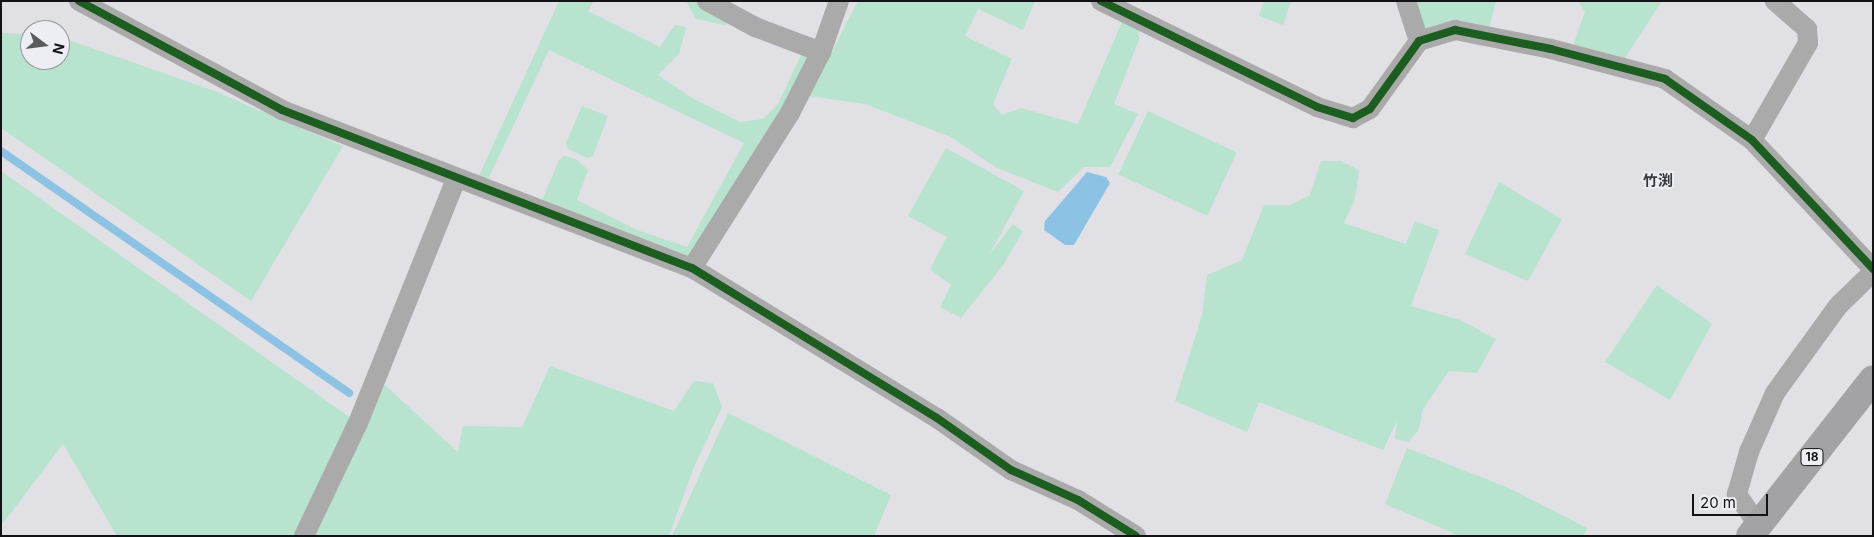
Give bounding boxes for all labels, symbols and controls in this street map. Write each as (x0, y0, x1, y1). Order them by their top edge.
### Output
north arrow (20, 20, 70, 70)
text: N (49, 41, 69, 56)
district label: 竹渕 (1643, 172, 1673, 190)
road number: 18 (1800, 448, 1824, 467)
scale bar (1694, 484, 1770, 516)
text: 20 m (1700, 493, 1736, 512)

